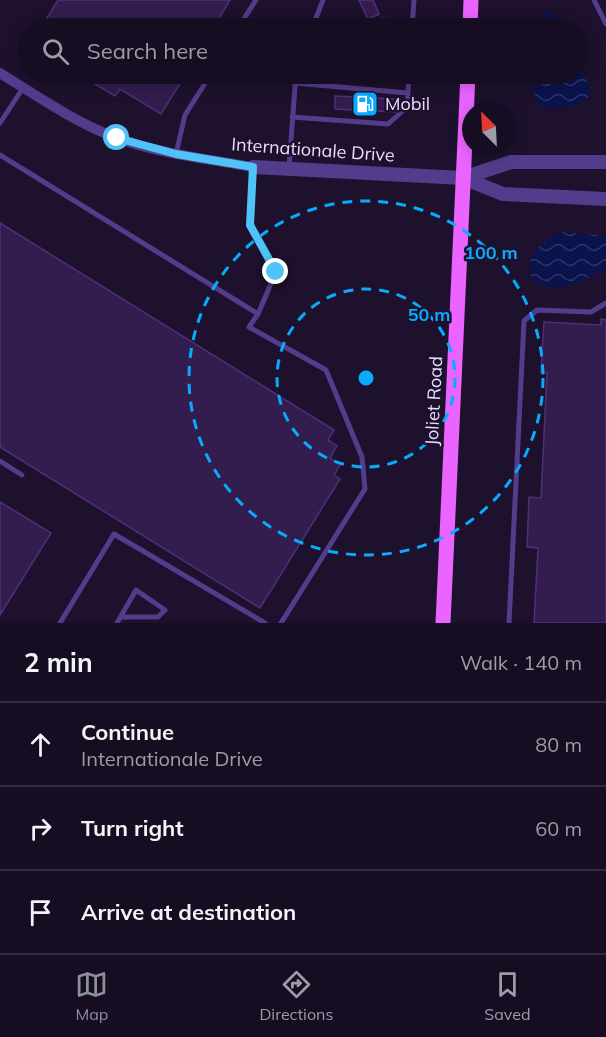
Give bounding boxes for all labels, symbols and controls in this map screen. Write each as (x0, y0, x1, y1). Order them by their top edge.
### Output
search box (18, 18, 588, 84)
icon: search (39, 35, 72, 68)
text: Search here (87, 37, 208, 65)
fuel station icon: Mobil (350, 89, 380, 119)
place label: Mobil (385, 92, 430, 115)
north arrow (462, 102, 516, 156)
route start (103, 124, 129, 150)
street label: Internationale Drive (231, 132, 395, 167)
text: 100 m (464, 241, 518, 264)
route end (262, 258, 288, 284)
text: 50 m (408, 303, 450, 326)
street label: Joliet Road (420, 356, 447, 446)
centre of rings (356, 368, 376, 388)
text: 2 min (24, 646, 93, 679)
text: Walk · 140 m (460, 650, 582, 675)
text: Continue (81, 718, 174, 746)
icon: ahead (24, 728, 57, 761)
text: 80 m (535, 732, 582, 757)
text: Internationale Drive (81, 746, 263, 771)
icon: right (24, 812, 57, 845)
text: Turn right (81, 814, 184, 842)
text: 60 m (535, 816, 582, 841)
icon: arrive (24, 896, 57, 929)
text: Arrive at destination (81, 898, 296, 926)
tab: Map (75, 968, 108, 1024)
tab: Directions (259, 968, 333, 1024)
tab: Saved (484, 968, 531, 1024)

